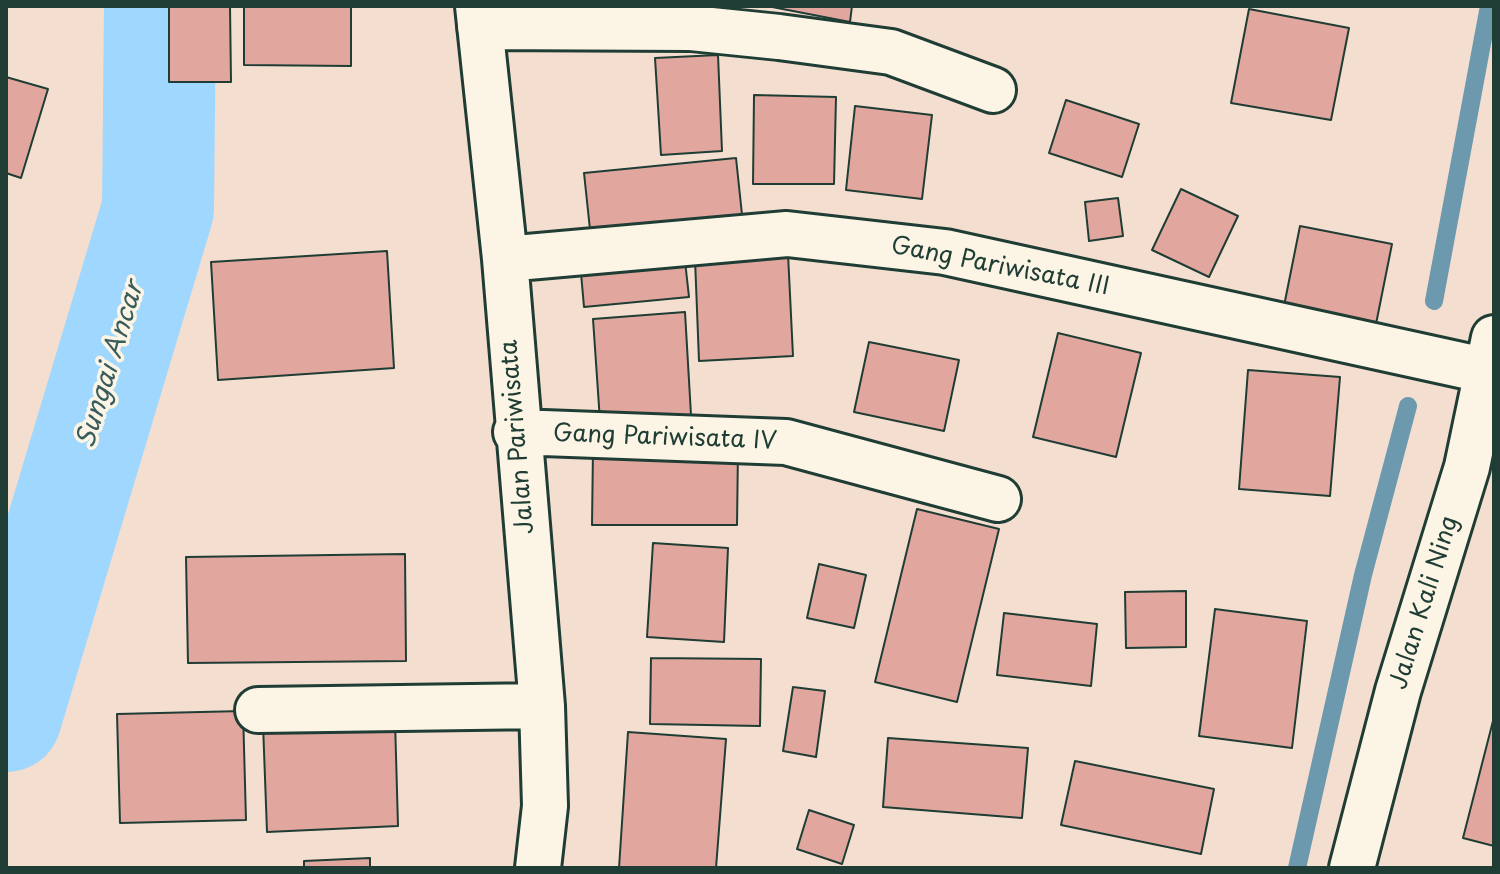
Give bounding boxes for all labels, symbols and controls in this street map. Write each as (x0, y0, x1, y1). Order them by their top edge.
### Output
street label: Gang Pariwisata III (888, 232, 1112, 302)
water label: Sungai Ancar (71, 278, 151, 452)
street label: Jalan Pariwisata (495, 339, 541, 535)
street label: Gang Pariwisata IV (552, 420, 778, 456)
street label: Jalan Kali Ning (1385, 513, 1465, 693)

